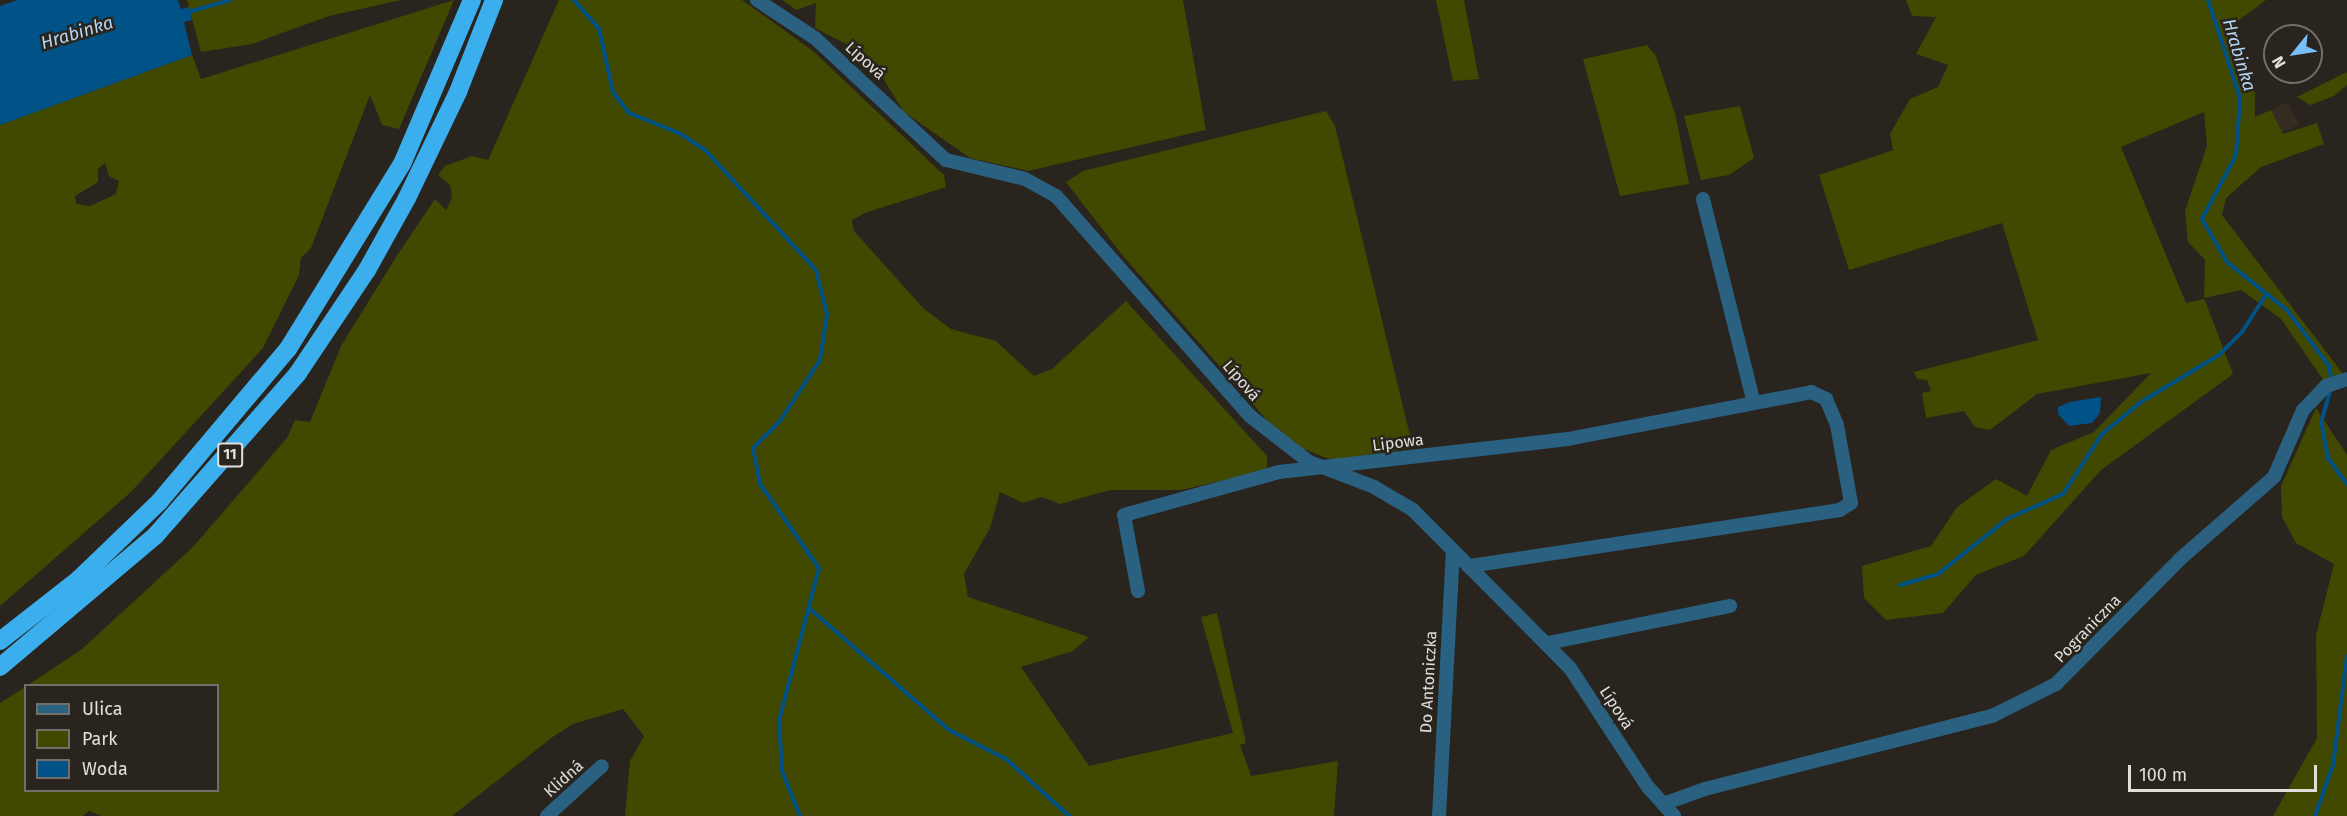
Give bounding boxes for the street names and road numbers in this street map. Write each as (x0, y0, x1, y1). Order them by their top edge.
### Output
street label: Lípová (841, 38, 889, 84)
street label: Lípová (1218, 357, 1264, 405)
street label: Lipowa (1371, 430, 1425, 456)
road number: 11 (216, 443, 244, 467)
street label: Pograniczna (2051, 591, 2125, 667)
street label: Do Antoniczka (1417, 630, 1441, 734)
street label: Lípová (1595, 683, 1637, 733)
street label: Klidná (540, 756, 588, 802)

